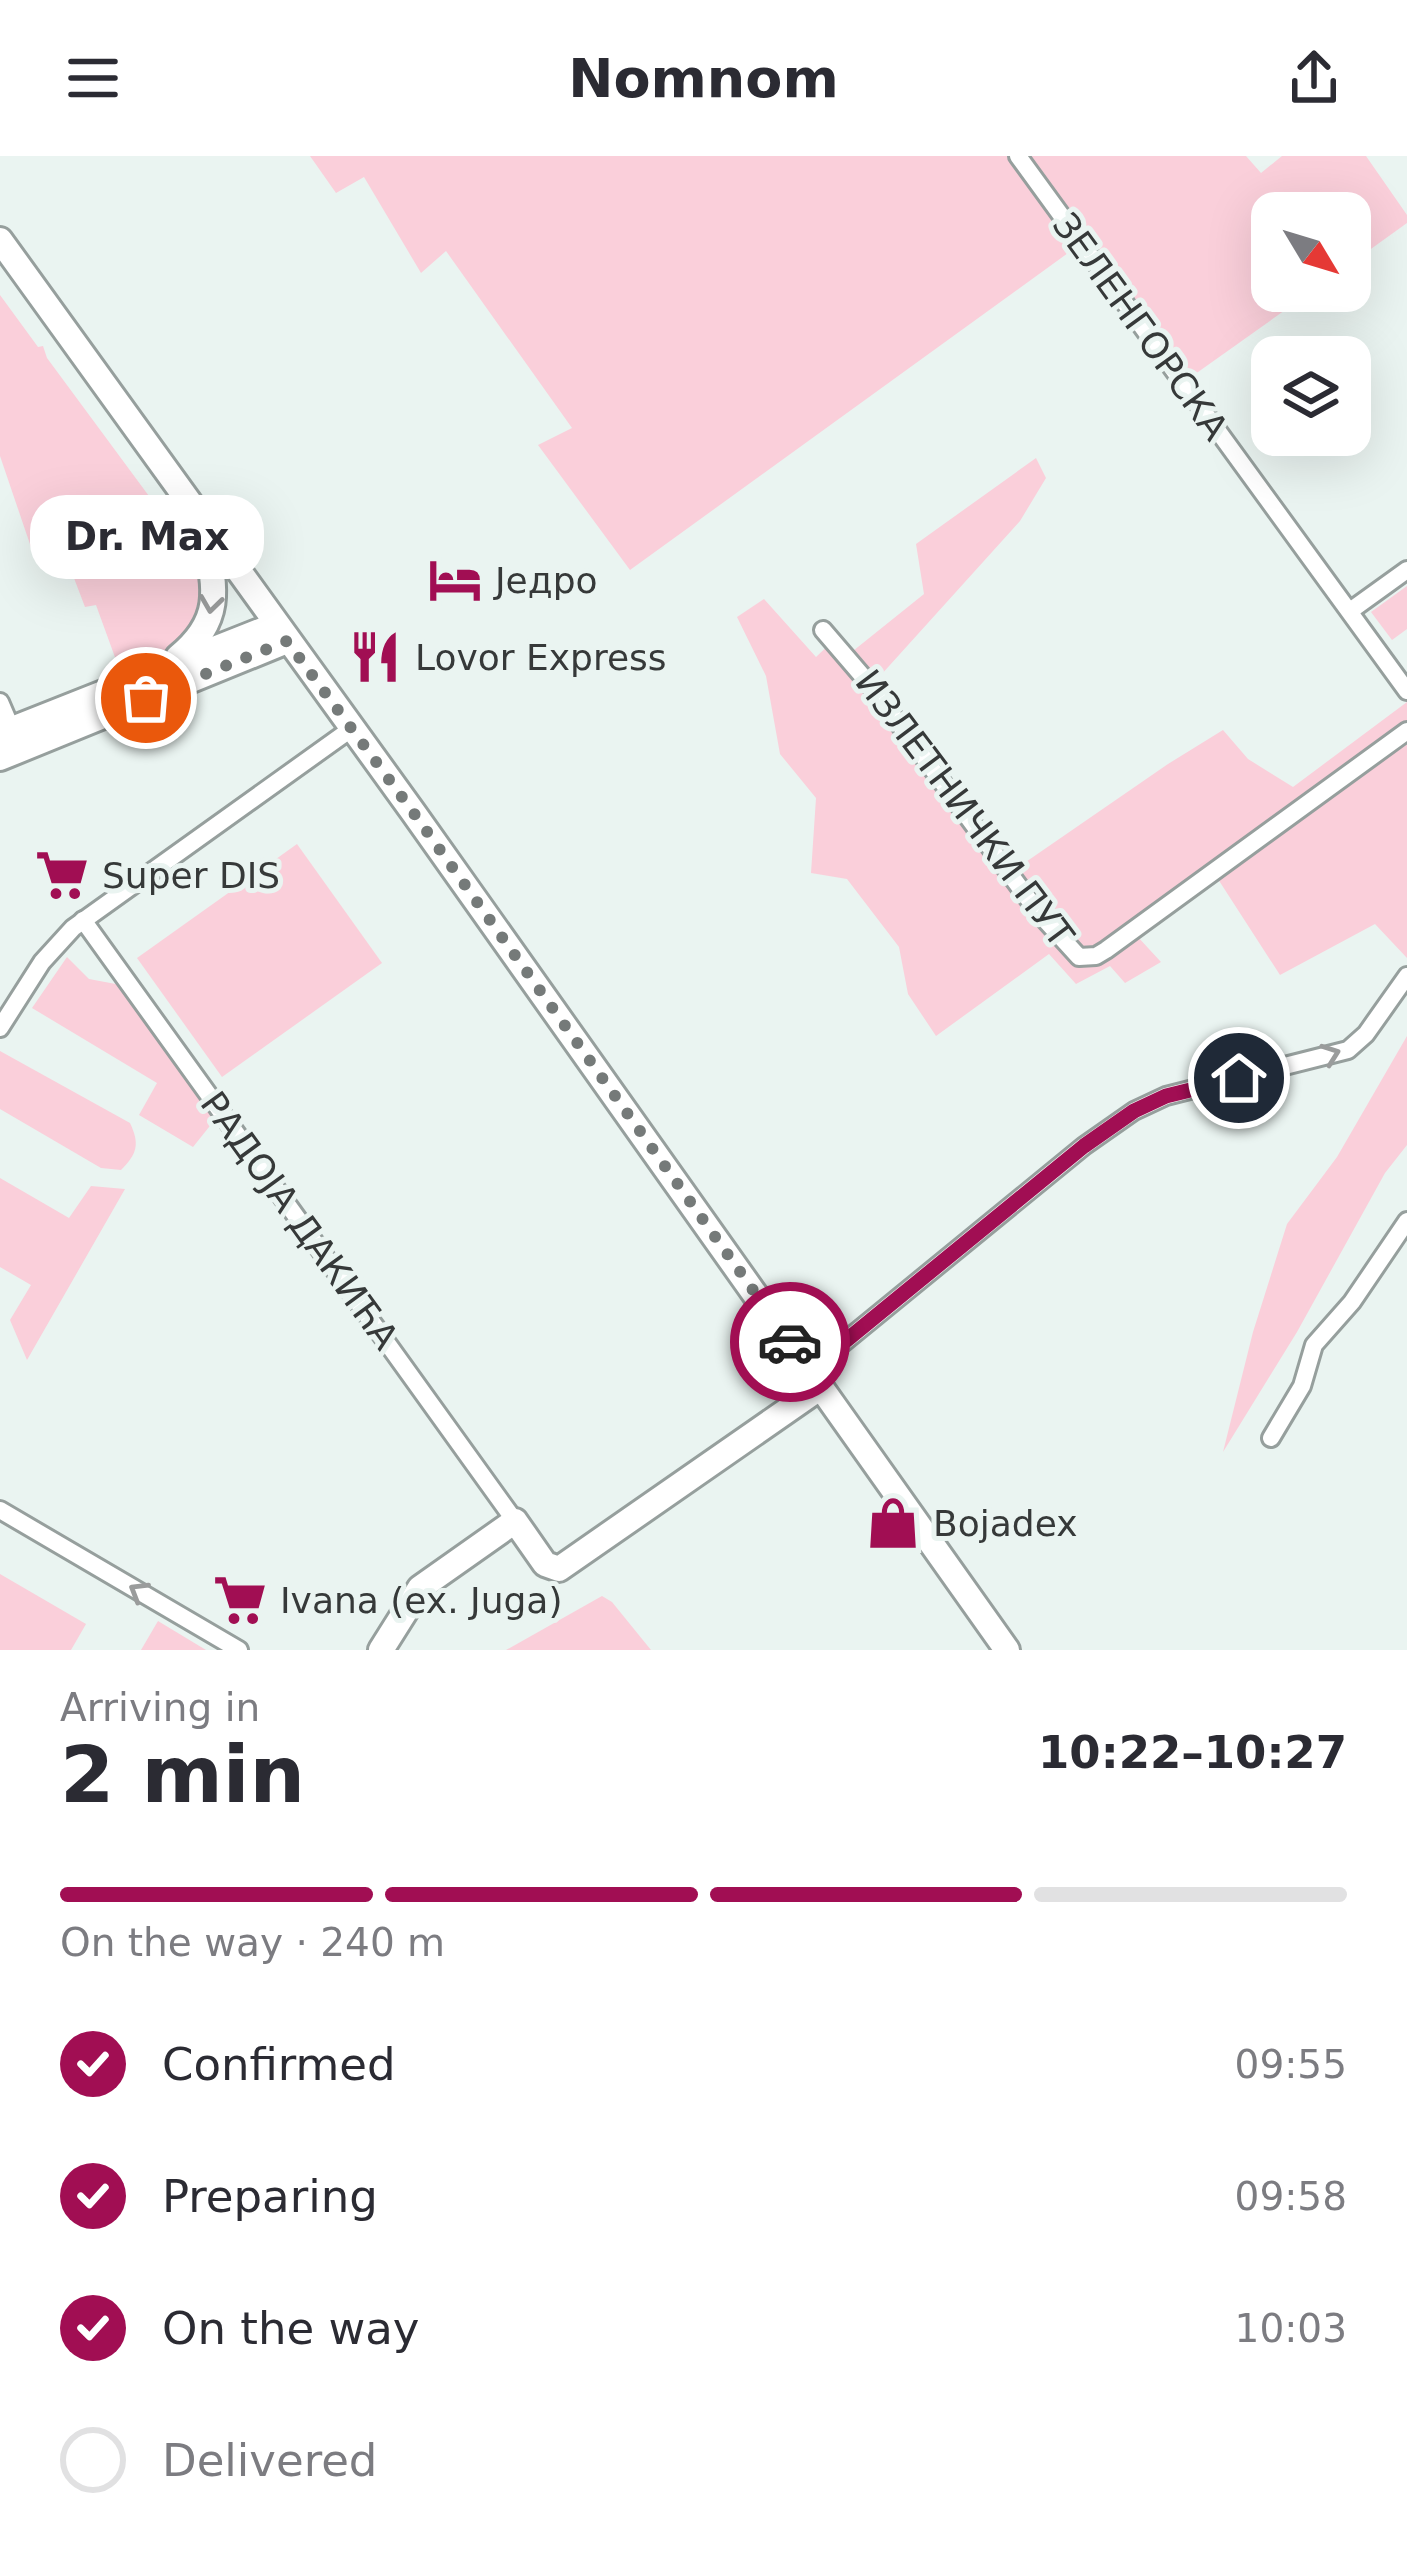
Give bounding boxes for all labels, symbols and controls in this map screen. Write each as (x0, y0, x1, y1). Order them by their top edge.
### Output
icon: menu (60, 45, 126, 111)
icon: share (1281, 45, 1347, 111)
text: Nomnom (568, 47, 839, 110)
north arrow (1251, 192, 1371, 312)
map controls (1251, 192, 1371, 456)
street label: ЗЕЛЕНГОРСКА (1045, 205, 1237, 448)
button: layers (1251, 336, 1371, 456)
callout: Dr. Max (29, 494, 263, 578)
text: Dr. Max (65, 514, 229, 559)
hotel icon: Једро (426, 551, 484, 609)
place label: Једро (493, 560, 598, 601)
one-way arrow (199, 595, 225, 614)
restaurant icon: Lovor Express (346, 628, 404, 686)
place label: Lovor Express (415, 637, 667, 678)
pin (95, 647, 197, 749)
street label: ИЗЛЕТНИЧКИ ПУТ (847, 662, 1083, 955)
icon: bag (113, 665, 179, 731)
supermarket icon: Super DIS (33, 846, 91, 904)
place label: Super DIS (102, 855, 280, 896)
pin (1188, 1027, 1290, 1129)
one-way arrow (1320, 1044, 1341, 1068)
icon: home (1206, 1045, 1272, 1111)
street label: РАДОЈА ДАКИЋА (193, 1084, 407, 1357)
courier (730, 1282, 850, 1402)
icon: car (757, 1309, 823, 1375)
shop icon: Bojadex (864, 1494, 922, 1552)
place label: Bojadex (933, 1503, 1077, 1544)
supermarket icon: Ivana (ex. Juga) (211, 1571, 269, 1629)
place label: Ivana (ex. Juga) (280, 1580, 562, 1621)
one-way arrow (129, 1583, 151, 1605)
text: Arriving in (60, 1685, 260, 1730)
text: 10:22–10:27 (1038, 1726, 1347, 1779)
text: 2 min (60, 1730, 305, 1820)
text: On the way · 240 m (60, 1920, 445, 1965)
icon: check (60, 2031, 126, 2097)
text: Confirmed (162, 2038, 396, 2091)
text: 09:55 (1235, 2042, 1347, 2087)
icon: check (60, 2163, 126, 2229)
text: Preparing (162, 2170, 378, 2223)
text: 09:58 (1235, 2174, 1347, 2219)
icon: check (60, 2295, 126, 2361)
text: On the way (162, 2302, 419, 2355)
text: 10:03 (1235, 2306, 1347, 2351)
text: Delivered (162, 2434, 377, 2487)

